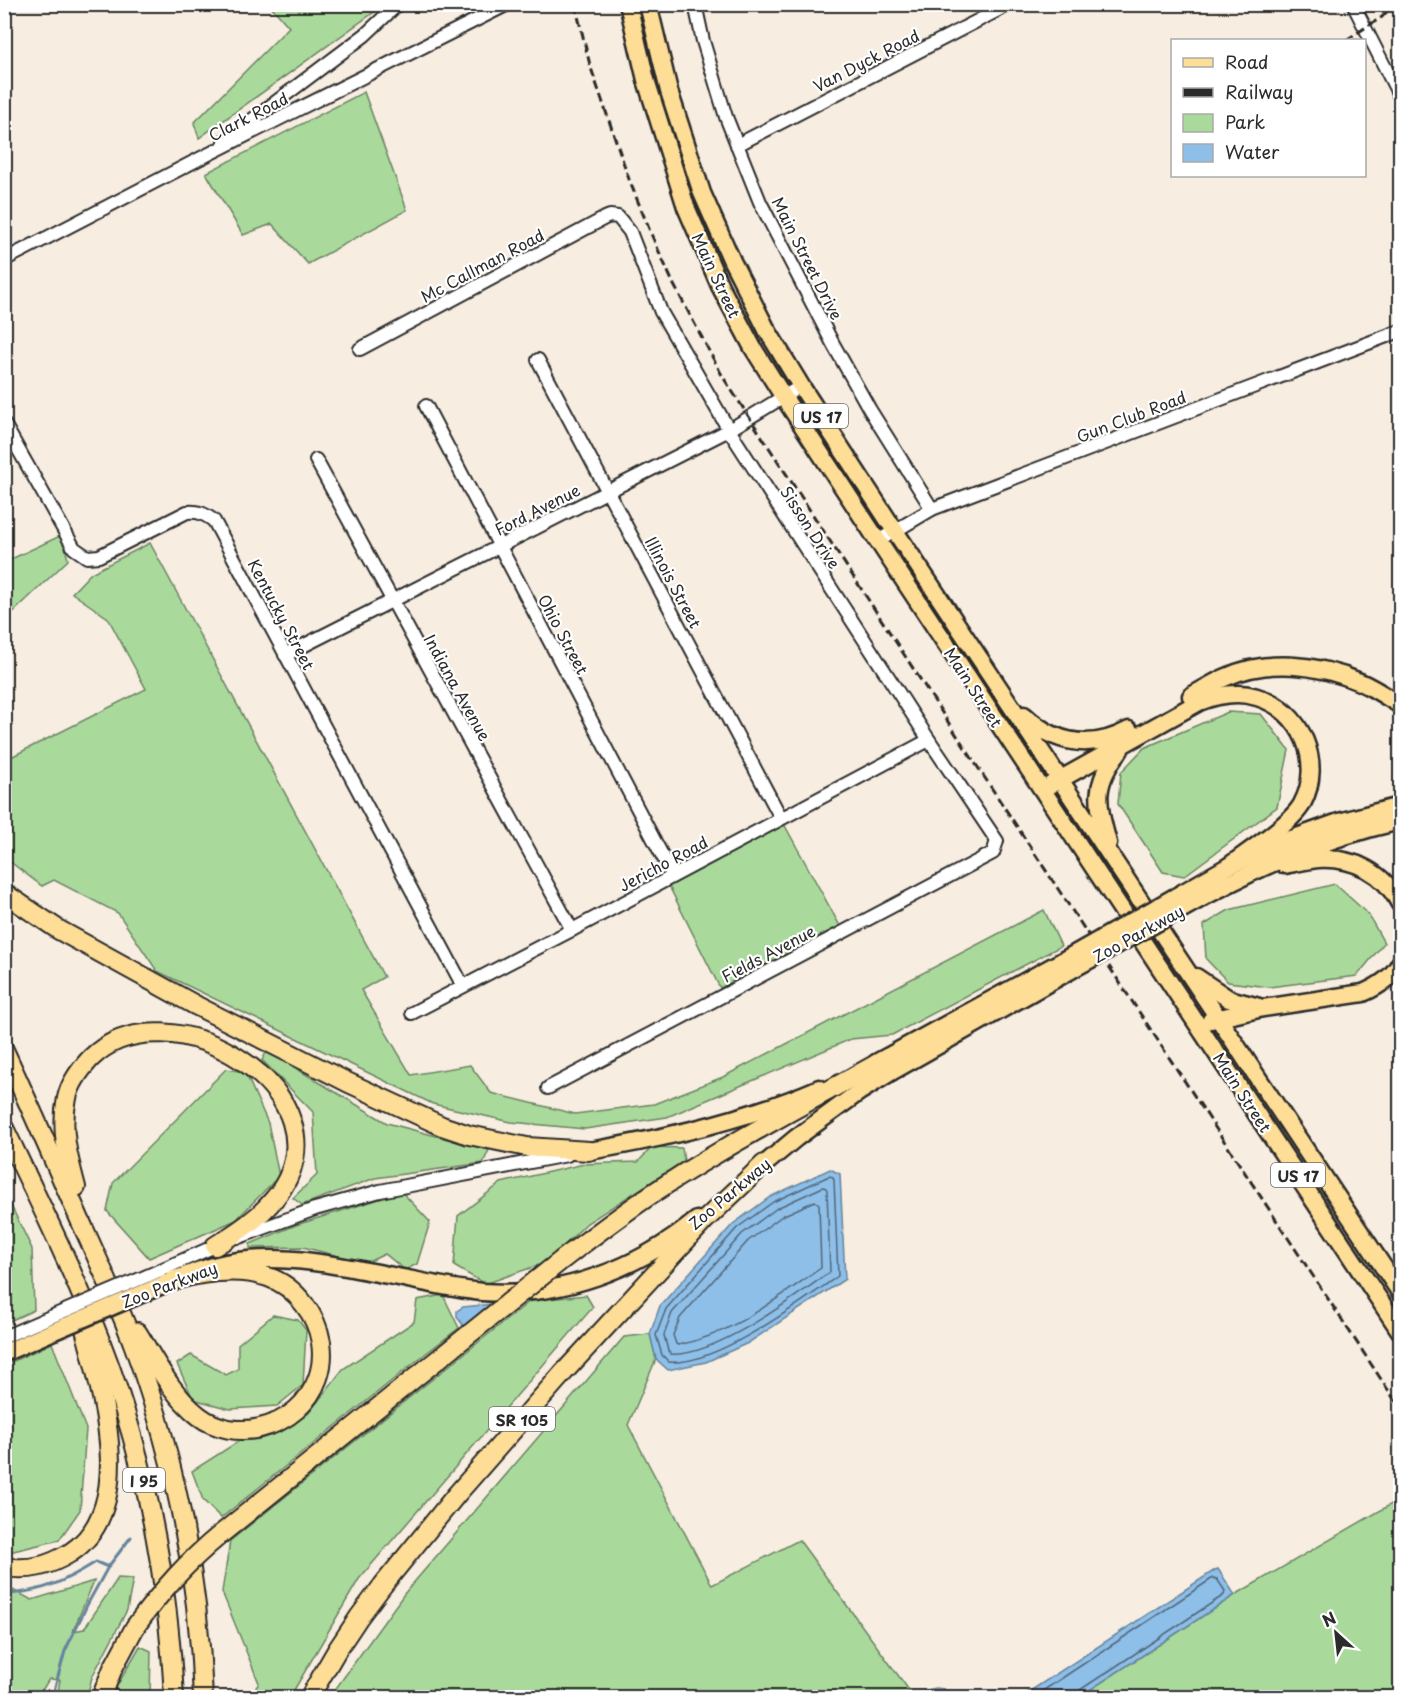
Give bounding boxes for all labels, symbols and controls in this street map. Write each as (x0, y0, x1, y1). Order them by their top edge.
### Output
street label: Van Dyck Road (809, 23, 923, 97)
legend (1171, 39, 1366, 177)
text: Road (1225, 48, 1269, 75)
text: Railway (1225, 78, 1293, 105)
street label: Clark Road (204, 86, 292, 146)
text: Park (1225, 108, 1265, 135)
text: Water (1225, 138, 1280, 165)
street label: Main Street Drive (767, 192, 849, 324)
street label: Mc Callman Road (416, 222, 548, 308)
street label: Main Street (687, 229, 747, 322)
street label: Gun Club Road (1073, 384, 1189, 448)
road number: US 17 (794, 404, 848, 428)
street label: Ford Avenue (490, 477, 584, 541)
street label: Sisson Drive (775, 481, 847, 573)
street label: Illinois Street (640, 532, 708, 632)
street label: Kentucky Street (243, 554, 322, 674)
street label: Ohio Street (533, 590, 595, 679)
street label: Indiana Avenue (419, 629, 497, 745)
street label: Main Street (939, 642, 1009, 732)
street label: Jericho Road (614, 829, 712, 897)
street label: Zoo Parkway (1088, 898, 1188, 968)
street label: Fields Avenue (717, 918, 819, 988)
street label: Main Street (1208, 1047, 1278, 1137)
street label: Zoo Parkway (683, 1151, 775, 1235)
road number: US 17 (1271, 1163, 1325, 1187)
street label: Zoo Parkway (118, 1255, 220, 1313)
road number: SR 105 (489, 1407, 555, 1431)
road number: I 95 (123, 1468, 165, 1492)
north arrow (1306, 1603, 1366, 1663)
text: N (1318, 1605, 1340, 1632)

